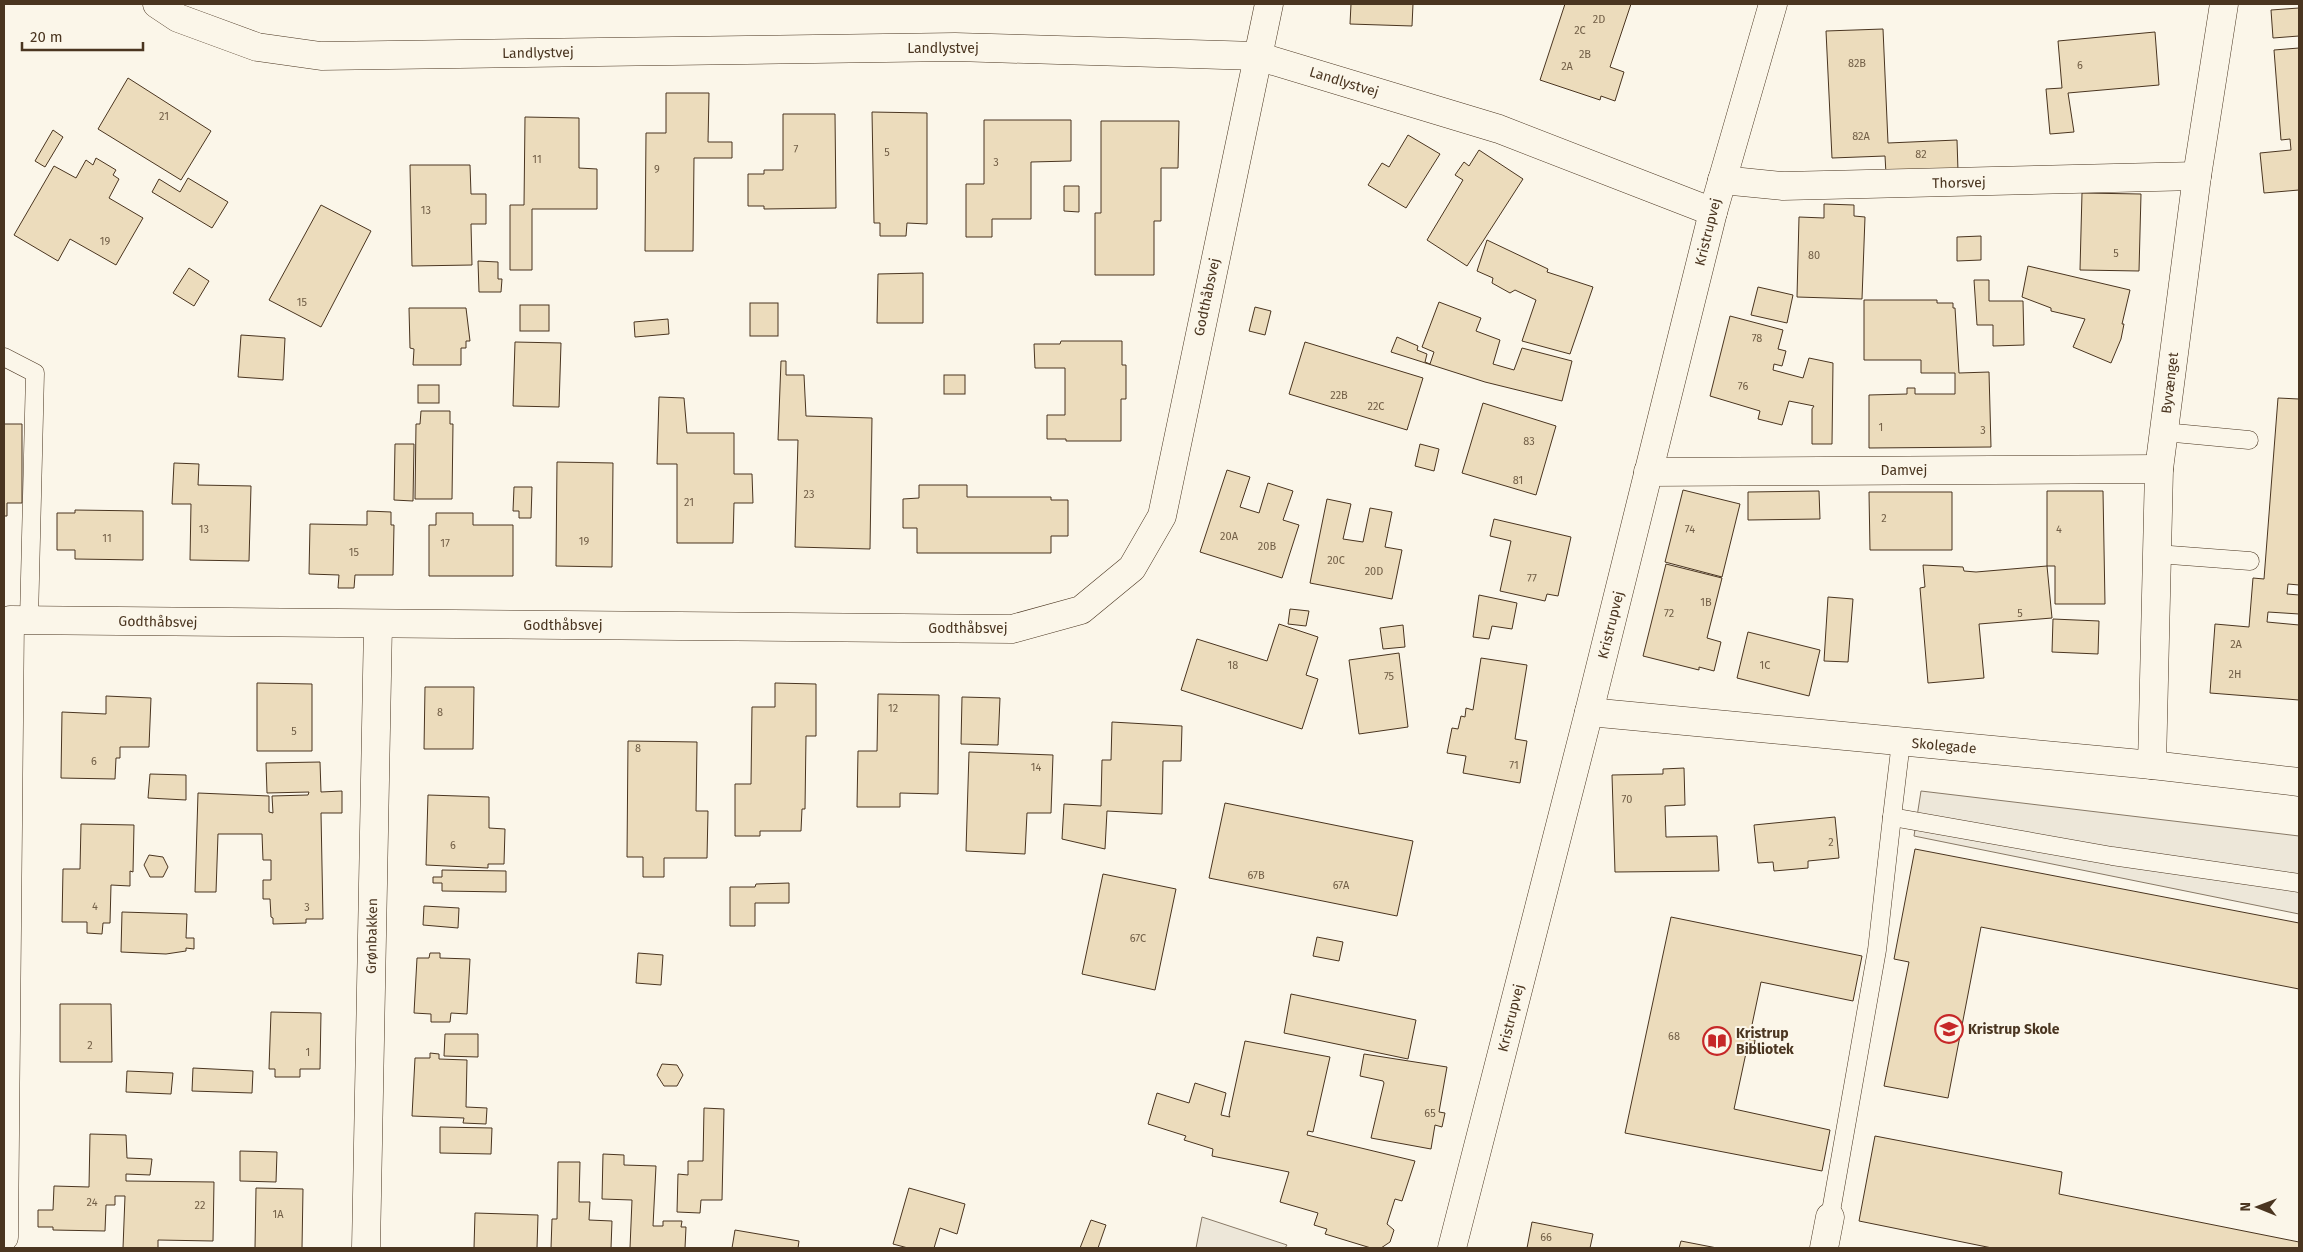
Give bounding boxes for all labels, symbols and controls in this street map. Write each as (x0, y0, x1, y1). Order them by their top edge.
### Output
house number: 2D (1593, 13, 1605, 26)
scale bar (22, 20, 144, 52)
house number: 2C (1574, 24, 1586, 37)
text: 20 m (30, 28, 63, 46)
street label: Landlystvej (907, 40, 979, 57)
street label: Landlystvej (502, 44, 574, 62)
house number: 2B (1579, 48, 1591, 61)
house number: 82B (1848, 57, 1866, 70)
house number: 6 (2077, 59, 2083, 72)
house number: 2A (1561, 60, 1574, 73)
street label: Landlystvej (1307, 63, 1381, 101)
house number: 21 (159, 110, 169, 123)
house number: 82A (1852, 130, 1871, 143)
house number: 7 (794, 143, 799, 156)
house number: 5 (884, 146, 890, 159)
house number: 82 (1915, 148, 1927, 161)
house number: 11 (532, 153, 542, 166)
house number: 3 (993, 156, 999, 169)
house number: 9 (654, 163, 660, 176)
street label: Thorsvej (1932, 174, 1986, 192)
street label: Kristrupvej (1691, 196, 1725, 268)
house number: 13 (421, 204, 431, 217)
house number: 19 (100, 235, 110, 248)
house number: 5 (2113, 247, 2119, 260)
house number: 80 (1808, 249, 1820, 262)
street label: Godthåbsvej (1190, 256, 1224, 338)
house number: 15 (297, 296, 308, 309)
house number: 78 (1752, 332, 1762, 345)
street label: Byvænget (2158, 350, 2182, 415)
house number: 76 (1738, 380, 1748, 393)
house number: 22B (1330, 389, 1348, 402)
house number: 22C (1368, 400, 1384, 413)
house number: 1 (1879, 421, 1883, 434)
house number: 3 (1980, 424, 1986, 437)
house number: 83 (1523, 435, 1535, 448)
street label: Damvej (1881, 462, 1927, 479)
house number: 81 (1513, 474, 1523, 487)
house number: 23 (804, 488, 814, 501)
house number: 21 (684, 496, 694, 509)
house number: 2 (1881, 512, 1887, 525)
house number: 13 (199, 523, 209, 536)
house number: 74 (1685, 523, 1695, 536)
house number: 4 (2056, 523, 2062, 536)
house number: 20A (1220, 530, 1239, 543)
house number: 11 (102, 532, 112, 545)
house number: 19 (579, 535, 589, 548)
house number: 17 (440, 537, 450, 550)
house number: 20B (1258, 540, 1276, 553)
house number: 15 (349, 546, 360, 559)
house number: 20C (1327, 554, 1345, 567)
house number: 20D (1365, 565, 1383, 578)
house number: 77 (1527, 572, 1537, 585)
street label: Kristrupvej (1594, 589, 1628, 661)
house number: 1B (1700, 596, 1712, 609)
house number: 72 (1664, 607, 1674, 620)
house number: 5 (2017, 607, 2023, 620)
street label: Godthåbsvej (118, 613, 198, 631)
street label: Godthåbsvej (523, 617, 603, 634)
street label: Godthåbsvej (928, 620, 1008, 637)
house number: 2A (2230, 638, 2243, 651)
house number: 18 (1228, 659, 1238, 672)
house number: 1C (1760, 659, 1770, 672)
house number: 2H (2229, 668, 2241, 681)
house number: 75 (1384, 670, 1395, 683)
house number: 12 (888, 702, 898, 715)
house number: 8 (437, 706, 443, 719)
house number: 5 (291, 725, 297, 738)
street label: Skolegade (1911, 735, 1977, 757)
house number: 8 (635, 742, 641, 755)
house number: 6 (91, 755, 97, 768)
house number: 71 (1509, 759, 1519, 772)
house number: 14 (1031, 761, 1041, 774)
house number: 70 (1622, 793, 1632, 806)
house number: 2 (1828, 836, 1834, 849)
house number: 6 (450, 839, 456, 852)
house number: 67B (1247, 869, 1265, 882)
house number: 67A (1333, 879, 1350, 892)
street label: Grønbakken (363, 898, 381, 974)
house number: 4 (92, 900, 98, 913)
house number: 3 (304, 901, 310, 914)
house number: 67C (1130, 932, 1146, 945)
street label: Kristrupvej (1494, 982, 1528, 1054)
school or university icon: Kristrup Skole (1934, 1014, 1964, 1044)
place label: Kristrup Skole (1968, 1021, 2060, 1038)
place label: Kristrup Bibliotek (1736, 1025, 1794, 1058)
library icon: Kristrup Bibliotek (1702, 1026, 1732, 1056)
house number: 68 (1668, 1030, 1680, 1043)
house number: 2 (87, 1039, 93, 1052)
house number: 1 (306, 1046, 310, 1059)
house number: 65 (1424, 1107, 1436, 1120)
north arrow (2233, 1182, 2283, 1232)
house number: 24 (87, 1196, 98, 1209)
house number: 22 (195, 1199, 205, 1212)
text: N (2237, 1202, 2254, 1212)
house number: 1A (272, 1208, 284, 1221)
house number: 66 (1540, 1231, 1552, 1244)

